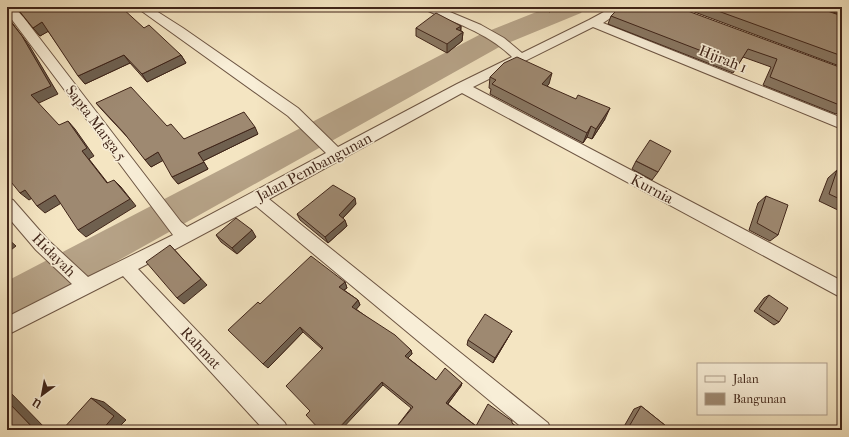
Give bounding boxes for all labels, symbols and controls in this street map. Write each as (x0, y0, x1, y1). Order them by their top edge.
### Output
street label: Hijrah 1 (696, 41, 750, 77)
street label: Sapta Marga 5 (62, 82, 130, 164)
street label: Jalan Pembangunan (252, 129, 375, 206)
street label: Kurnia (628, 170, 677, 208)
street label: Hidayah (28, 229, 80, 281)
street label: Rahmat (177, 323, 225, 373)
legend (697, 363, 827, 415)
text: Jalan (732, 372, 759, 386)
north arrow (22, 375, 62, 415)
text: Bangunan (733, 392, 786, 406)
text: U (30, 395, 45, 411)

